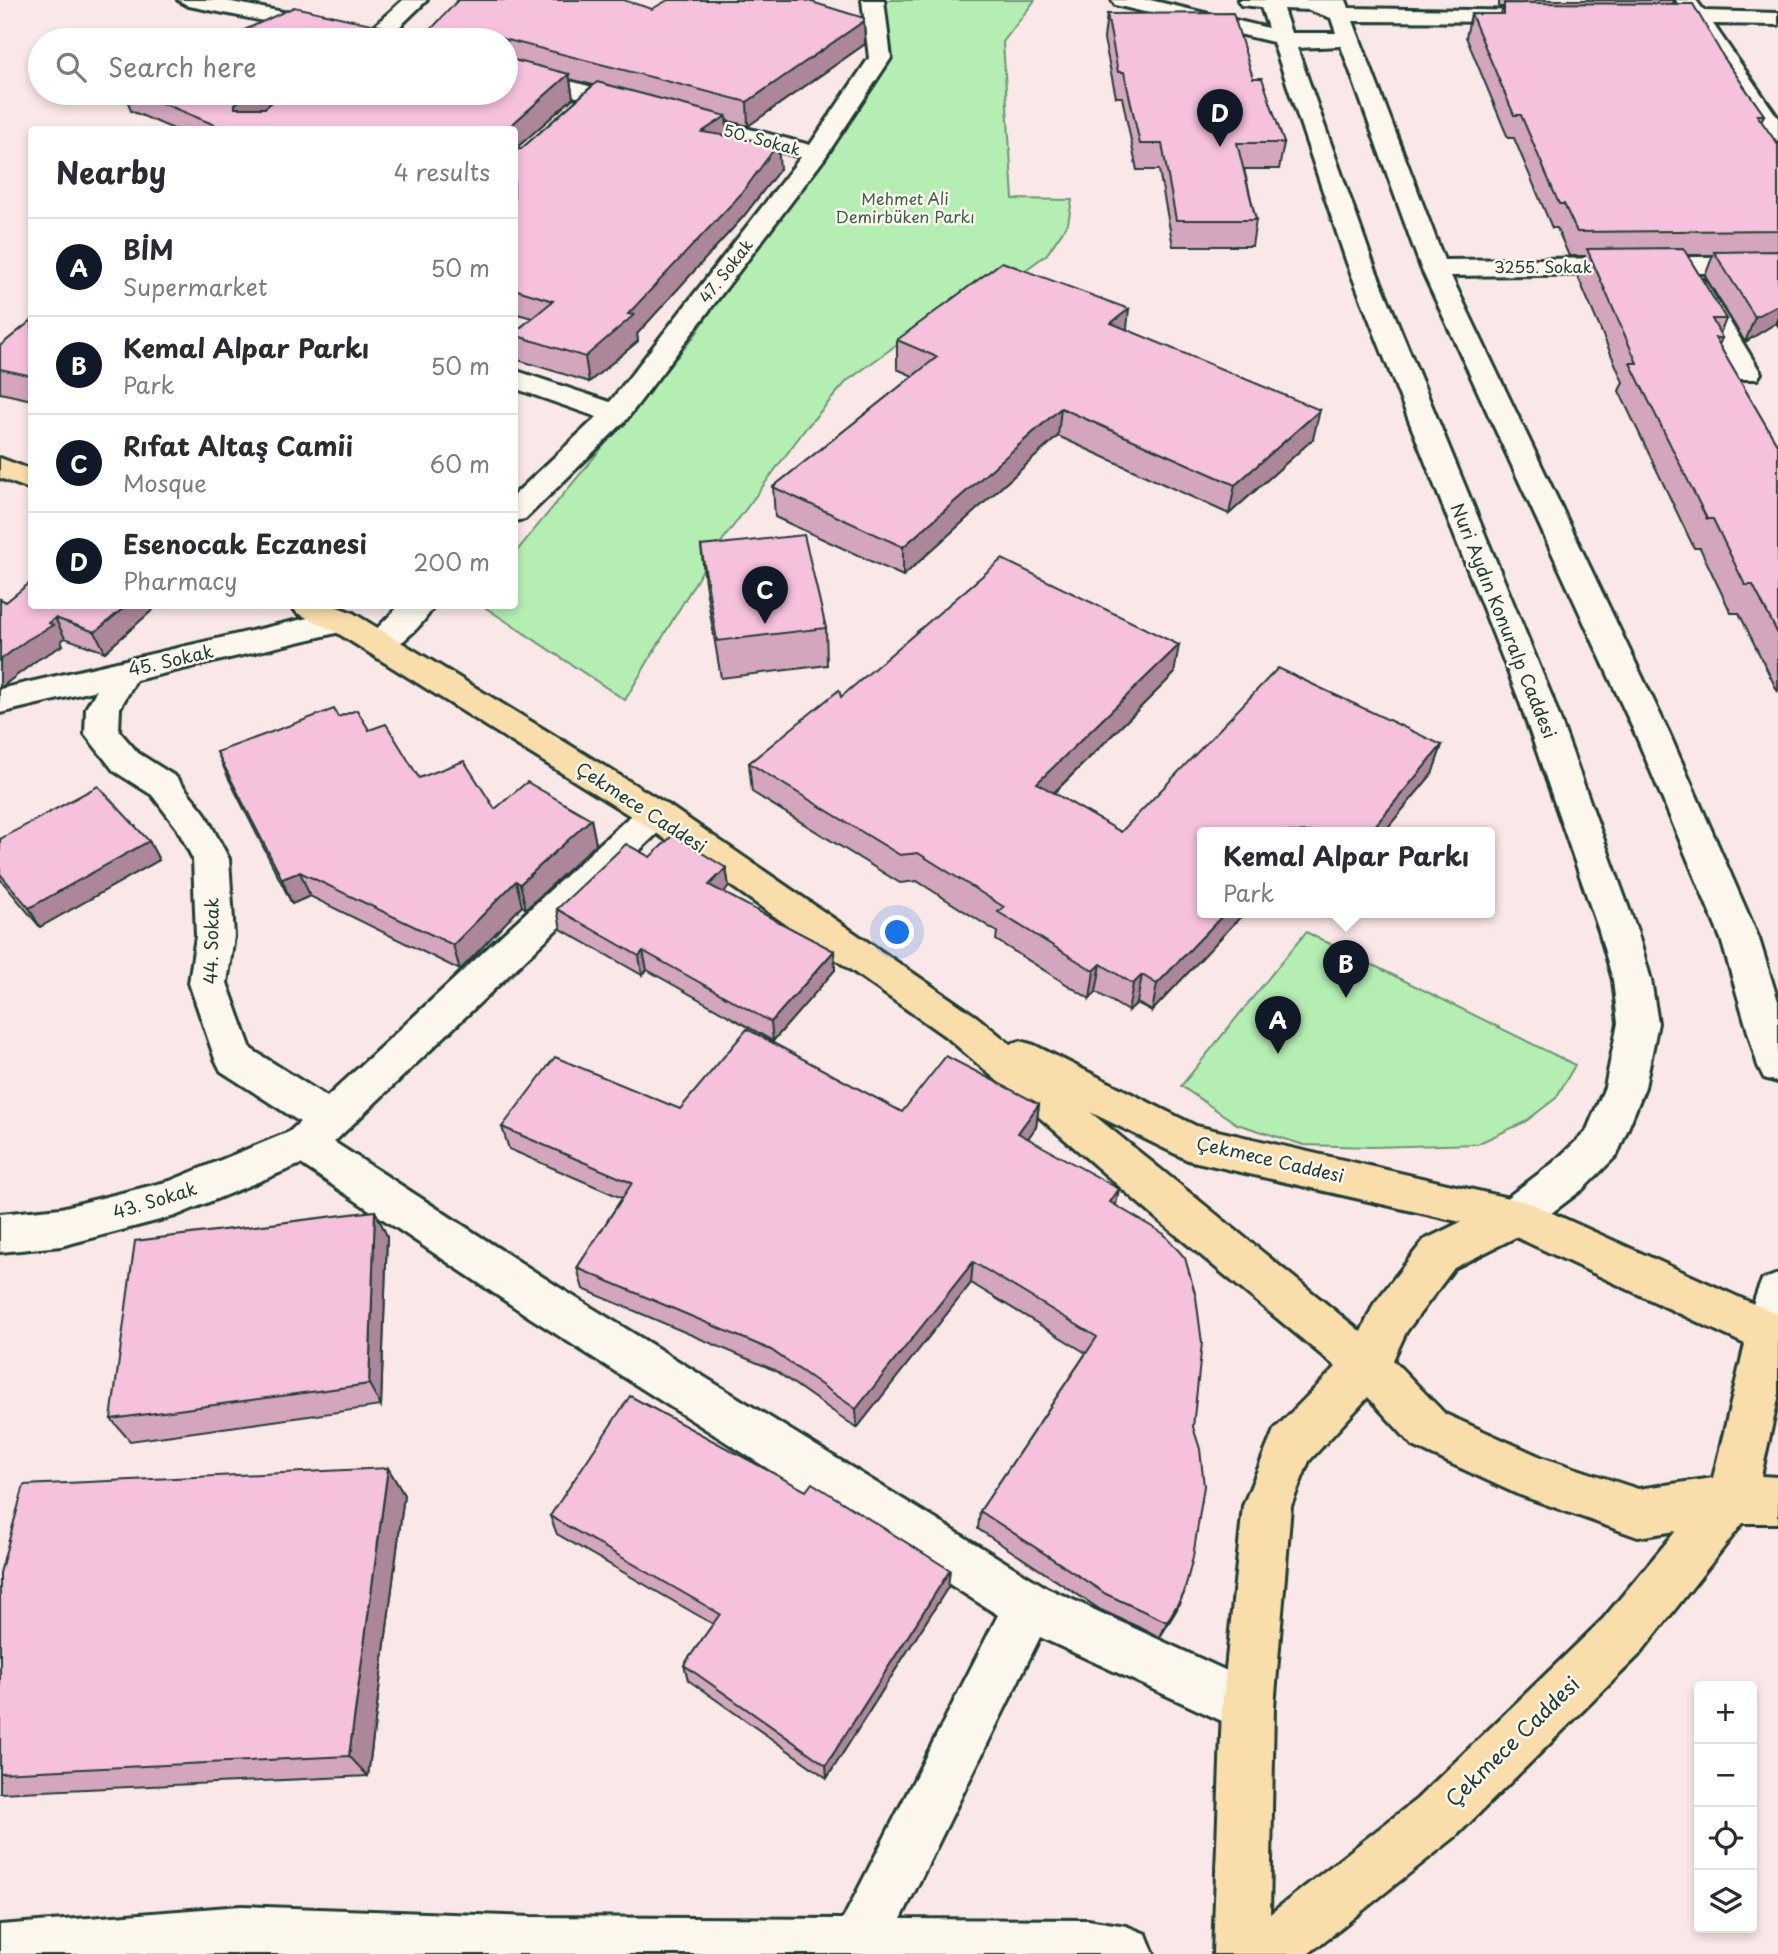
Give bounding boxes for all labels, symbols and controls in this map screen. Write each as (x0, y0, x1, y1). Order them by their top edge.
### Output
search box (28, 28, 518, 105)
text: Search here (108, 47, 257, 86)
icon: search (52, 48, 90, 86)
pin: D (1197, 89, 1243, 147)
street label: 50. Sokak (721, 117, 803, 161)
text: Nearby (56, 149, 166, 194)
text: 4 results (394, 154, 490, 189)
park label: Mehmet Ali Demirbüken Parkı (835, 186, 975, 228)
text: BİM (123, 230, 174, 269)
street label: 47. Sokak (693, 233, 758, 307)
text: A (70, 250, 88, 285)
text: 50 m (430, 250, 490, 285)
street label: 3255. Sokak (1494, 254, 1592, 278)
text: Supermarket (123, 269, 267, 304)
text: Kemal Alpar Parkı (123, 328, 369, 367)
text: B (71, 348, 87, 383)
text: 50 m (430, 348, 490, 383)
text: Park (123, 367, 174, 402)
text: Rıfat Altaş Camii (123, 426, 353, 465)
text: C (70, 446, 88, 481)
text: 60 m (430, 446, 490, 481)
text: Mosque (123, 465, 207, 500)
street label: Nuri Aydın Konuralp Caddesi (1445, 499, 1564, 742)
text: Esenocak Eczanesi (123, 524, 367, 563)
text: D (70, 544, 88, 579)
text: 200 m (413, 544, 490, 579)
text: Pharmacy (123, 563, 237, 598)
pin: C (742, 566, 788, 624)
street label: 45. Sokak (125, 637, 216, 682)
street label: Çekmece Caddesi (571, 754, 712, 859)
popup (1197, 827, 1495, 918)
text: Kemal Alpar Parkı (1223, 836, 1469, 875)
text: Park (1223, 875, 1274, 910)
street label: 44. Sokak (196, 897, 225, 985)
your location (880, 915, 914, 949)
pin: B (1323, 940, 1369, 998)
pin: A (1255, 996, 1301, 1054)
street label: Çekmece Caddesi (1194, 1128, 1347, 1189)
street label: 43. Sokak (109, 1174, 200, 1225)
street label: Çekmece Caddesi (1437, 1668, 1586, 1813)
map controls (1694, 1681, 1757, 1933)
button: + (1694, 1681, 1757, 1744)
button: − (1694, 1744, 1757, 1807)
button: locate (1694, 1807, 1757, 1870)
button: layers (1694, 1870, 1757, 1933)

